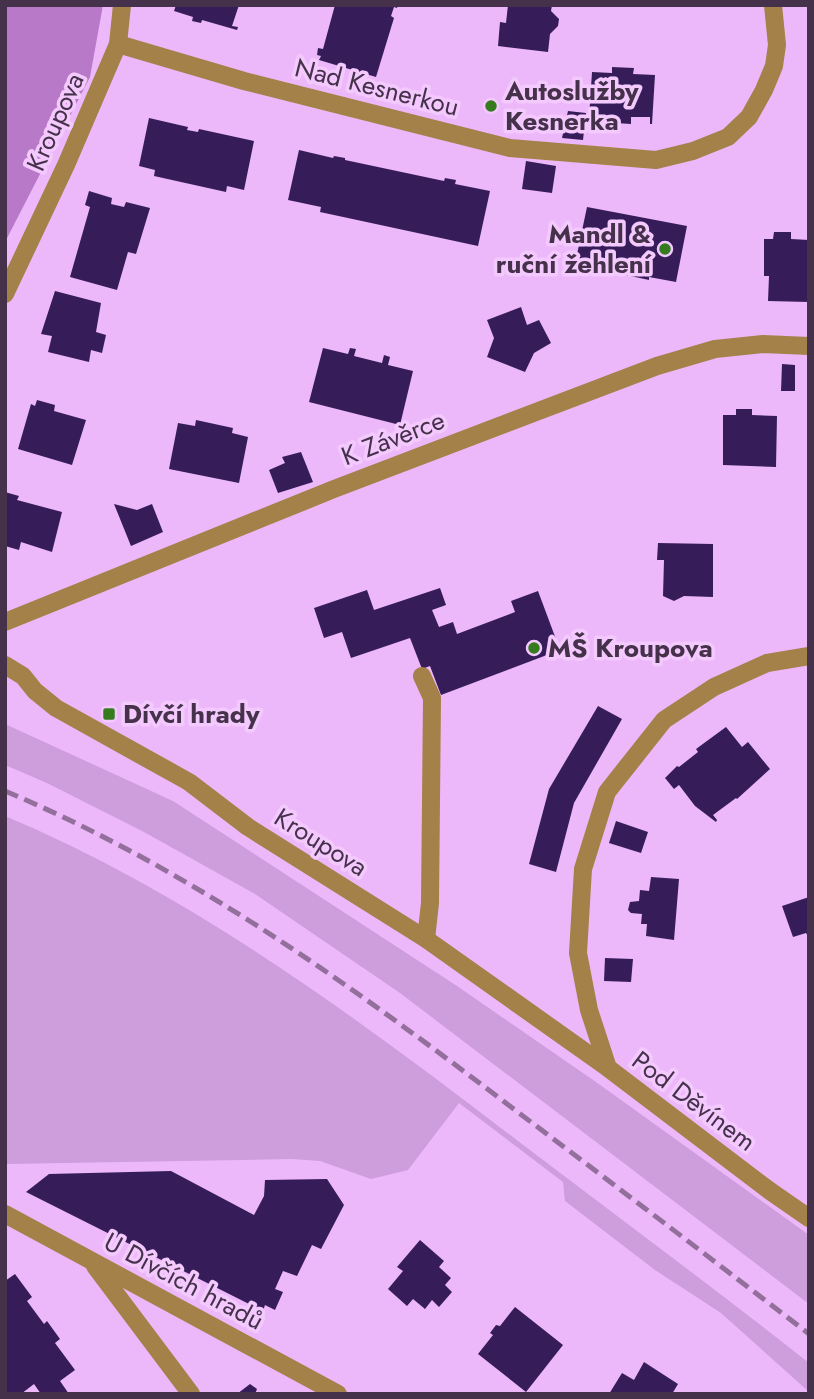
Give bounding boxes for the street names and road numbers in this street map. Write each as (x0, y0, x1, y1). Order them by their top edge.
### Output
street label: Nad Kesnerkou (291, 48, 463, 126)
street label: Kroupova (17, 67, 93, 177)
street label: K Závěrce (336, 401, 450, 475)
street label: Kroupova (267, 798, 375, 886)
street label: Pod Děvínem (624, 1042, 764, 1160)
street label: U Dívčích hradů (97, 1223, 271, 1339)

